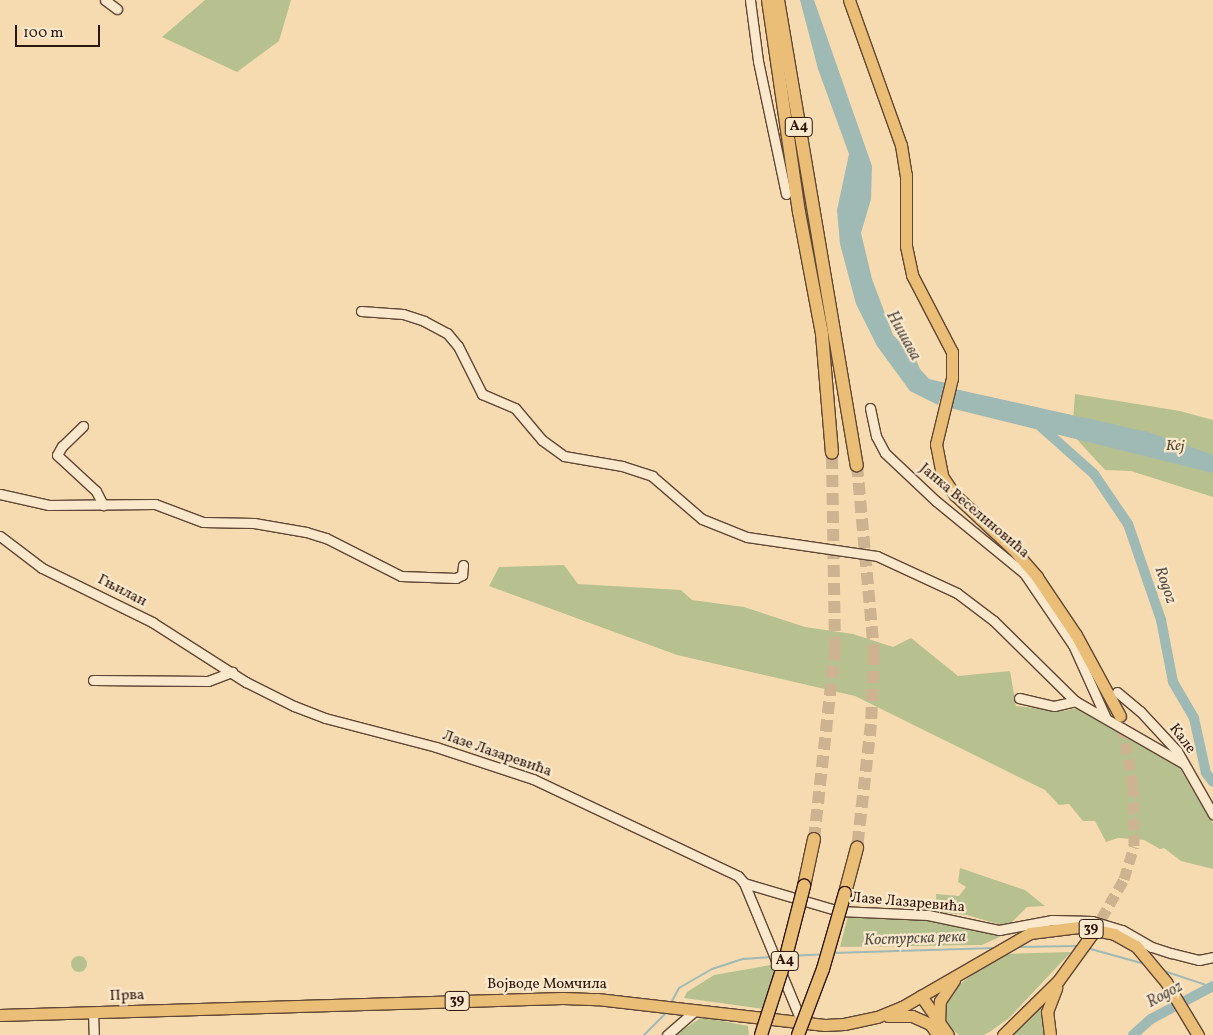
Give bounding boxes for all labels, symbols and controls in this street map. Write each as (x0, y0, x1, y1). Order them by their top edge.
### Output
scale bar (18, 15, 102, 47)
text: 100 m (23, 23, 63, 44)
road number: A4 (784, 115, 814, 138)
water label: Нишава (882, 308, 924, 364)
park label: Кеј (1166, 438, 1184, 456)
street label: Јанка Веселиновића (915, 460, 1033, 562)
water label: Rogoz (1150, 564, 1180, 606)
street label: Гњилан (94, 571, 150, 611)
street label: Кале (1165, 720, 1199, 758)
street label: Лазе Лазаревића (440, 727, 554, 781)
street label: Лазе Лазаревића (850, 889, 966, 917)
road number: 39 (1078, 918, 1104, 941)
water label: Костурска река (864, 928, 966, 950)
road number: A4 (770, 949, 800, 972)
street label: Војводе Момчила (487, 976, 607, 994)
water label: Rogoz (1144, 977, 1186, 1013)
street label: Прва (109, 986, 145, 1006)
road number: 39 (444, 989, 470, 1012)

